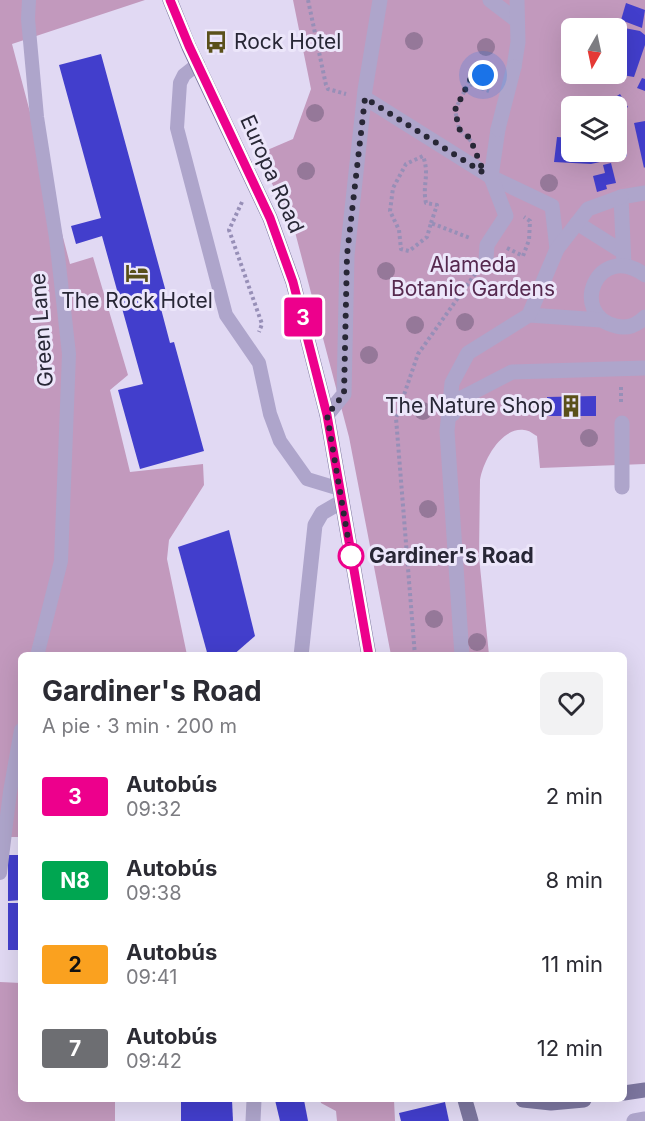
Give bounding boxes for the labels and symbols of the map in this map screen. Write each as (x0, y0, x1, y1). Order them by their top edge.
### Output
north arrow (561, 18, 627, 84)
bus stop icon: Rock Hotel (203, 29, 229, 55)
place label: Rock Hotel (234, 29, 341, 54)
your location (468, 60, 498, 90)
street label: Europa Road (235, 111, 310, 237)
park label: Alameda Botanic Gardens (391, 252, 555, 301)
hotel icon: The Rock Hotel (124, 260, 150, 286)
street label: Green Lane (25, 272, 58, 388)
place label: The Rock Hotel (61, 288, 213, 313)
line badge: 3 (284, 298, 322, 336)
place label: The Nature Shop (385, 393, 553, 418)
building icon: The Nature Shop (558, 393, 584, 419)
marker: Gardiner's Road (338, 543, 364, 569)
place label: Gardiner's Road (369, 543, 534, 568)

